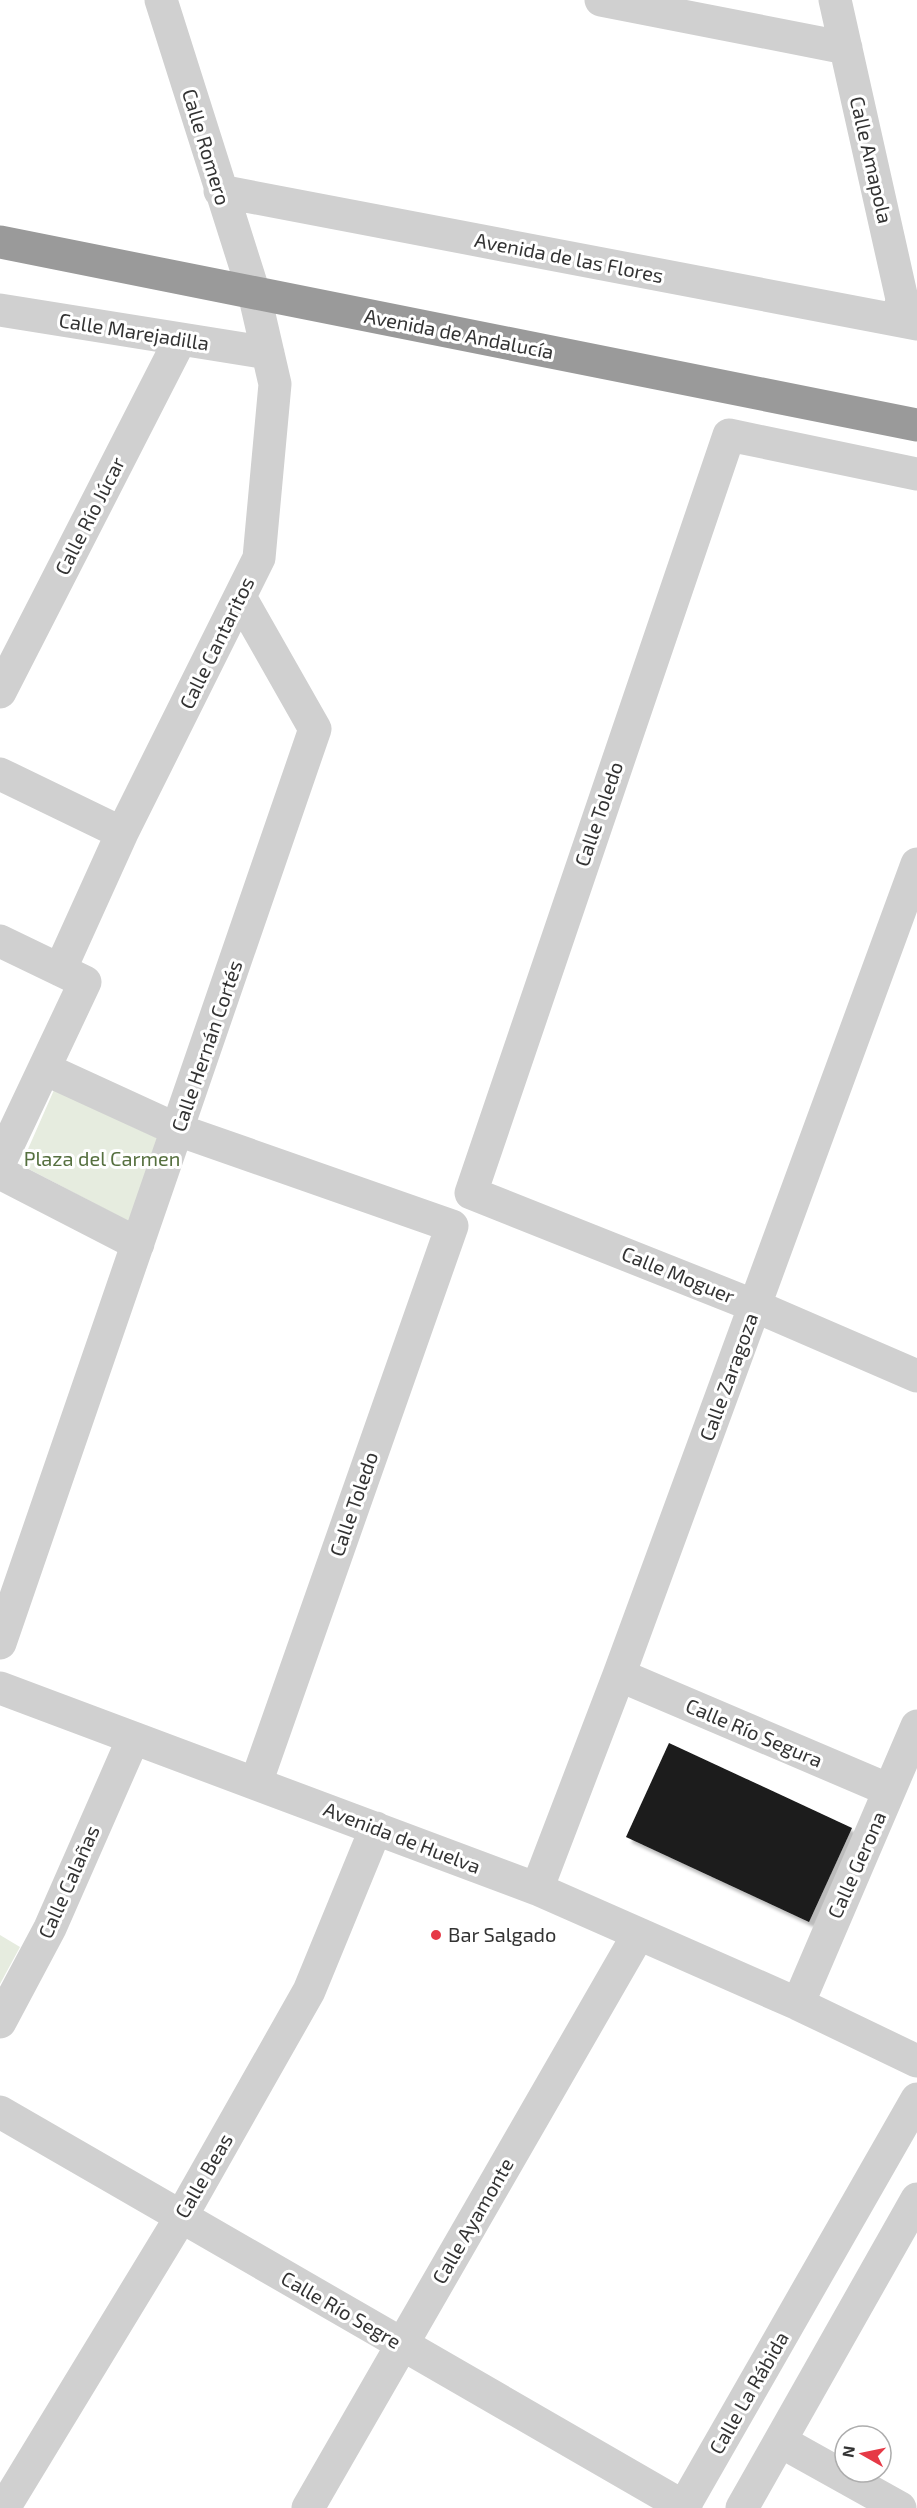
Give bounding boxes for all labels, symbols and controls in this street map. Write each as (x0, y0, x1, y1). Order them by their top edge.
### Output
street label: Calle Romero (178, 86, 236, 208)
street label: Calle Amapola (846, 94, 898, 226)
street label: Avenida de las Flores (473, 227, 666, 287)
street label: Avenida de Andalucía (362, 303, 556, 363)
street label: Calle Marejadilla (57, 307, 211, 355)
street label: Calle Río Júcar (49, 453, 129, 579)
street label: Calle Cantaritos (174, 573, 258, 713)
street label: Calle Toledo (569, 758, 627, 869)
street label: Calle Hernán Cortés (165, 957, 247, 1134)
park label: Plaza del Carmen (24, 1146, 180, 1170)
street label: Calle Moguer (618, 1241, 738, 1308)
street label: Calle Zaragoza (694, 1309, 762, 1444)
street label: Calle Toledo (324, 1448, 382, 1559)
street label: Calle Río Segura (682, 1692, 826, 1772)
street label: Avenida de Huelva (321, 1796, 484, 1878)
street label: Calle Gerona (822, 1807, 890, 1922)
street label: Calle Calañas (32, 1821, 104, 1942)
place label: Bar Salgado (448, 1922, 556, 1946)
marker: Bar Salgado (429, 1928, 443, 1942)
street label: Calle Beas (169, 2129, 237, 2222)
street label: Calle Ayamonte (426, 2153, 518, 2288)
street label: Calle Río Segre (277, 2265, 406, 2353)
street label: Calle La Rábida (703, 2327, 793, 2458)
north arrow (833, 2424, 893, 2484)
text: N (837, 2444, 858, 2459)

